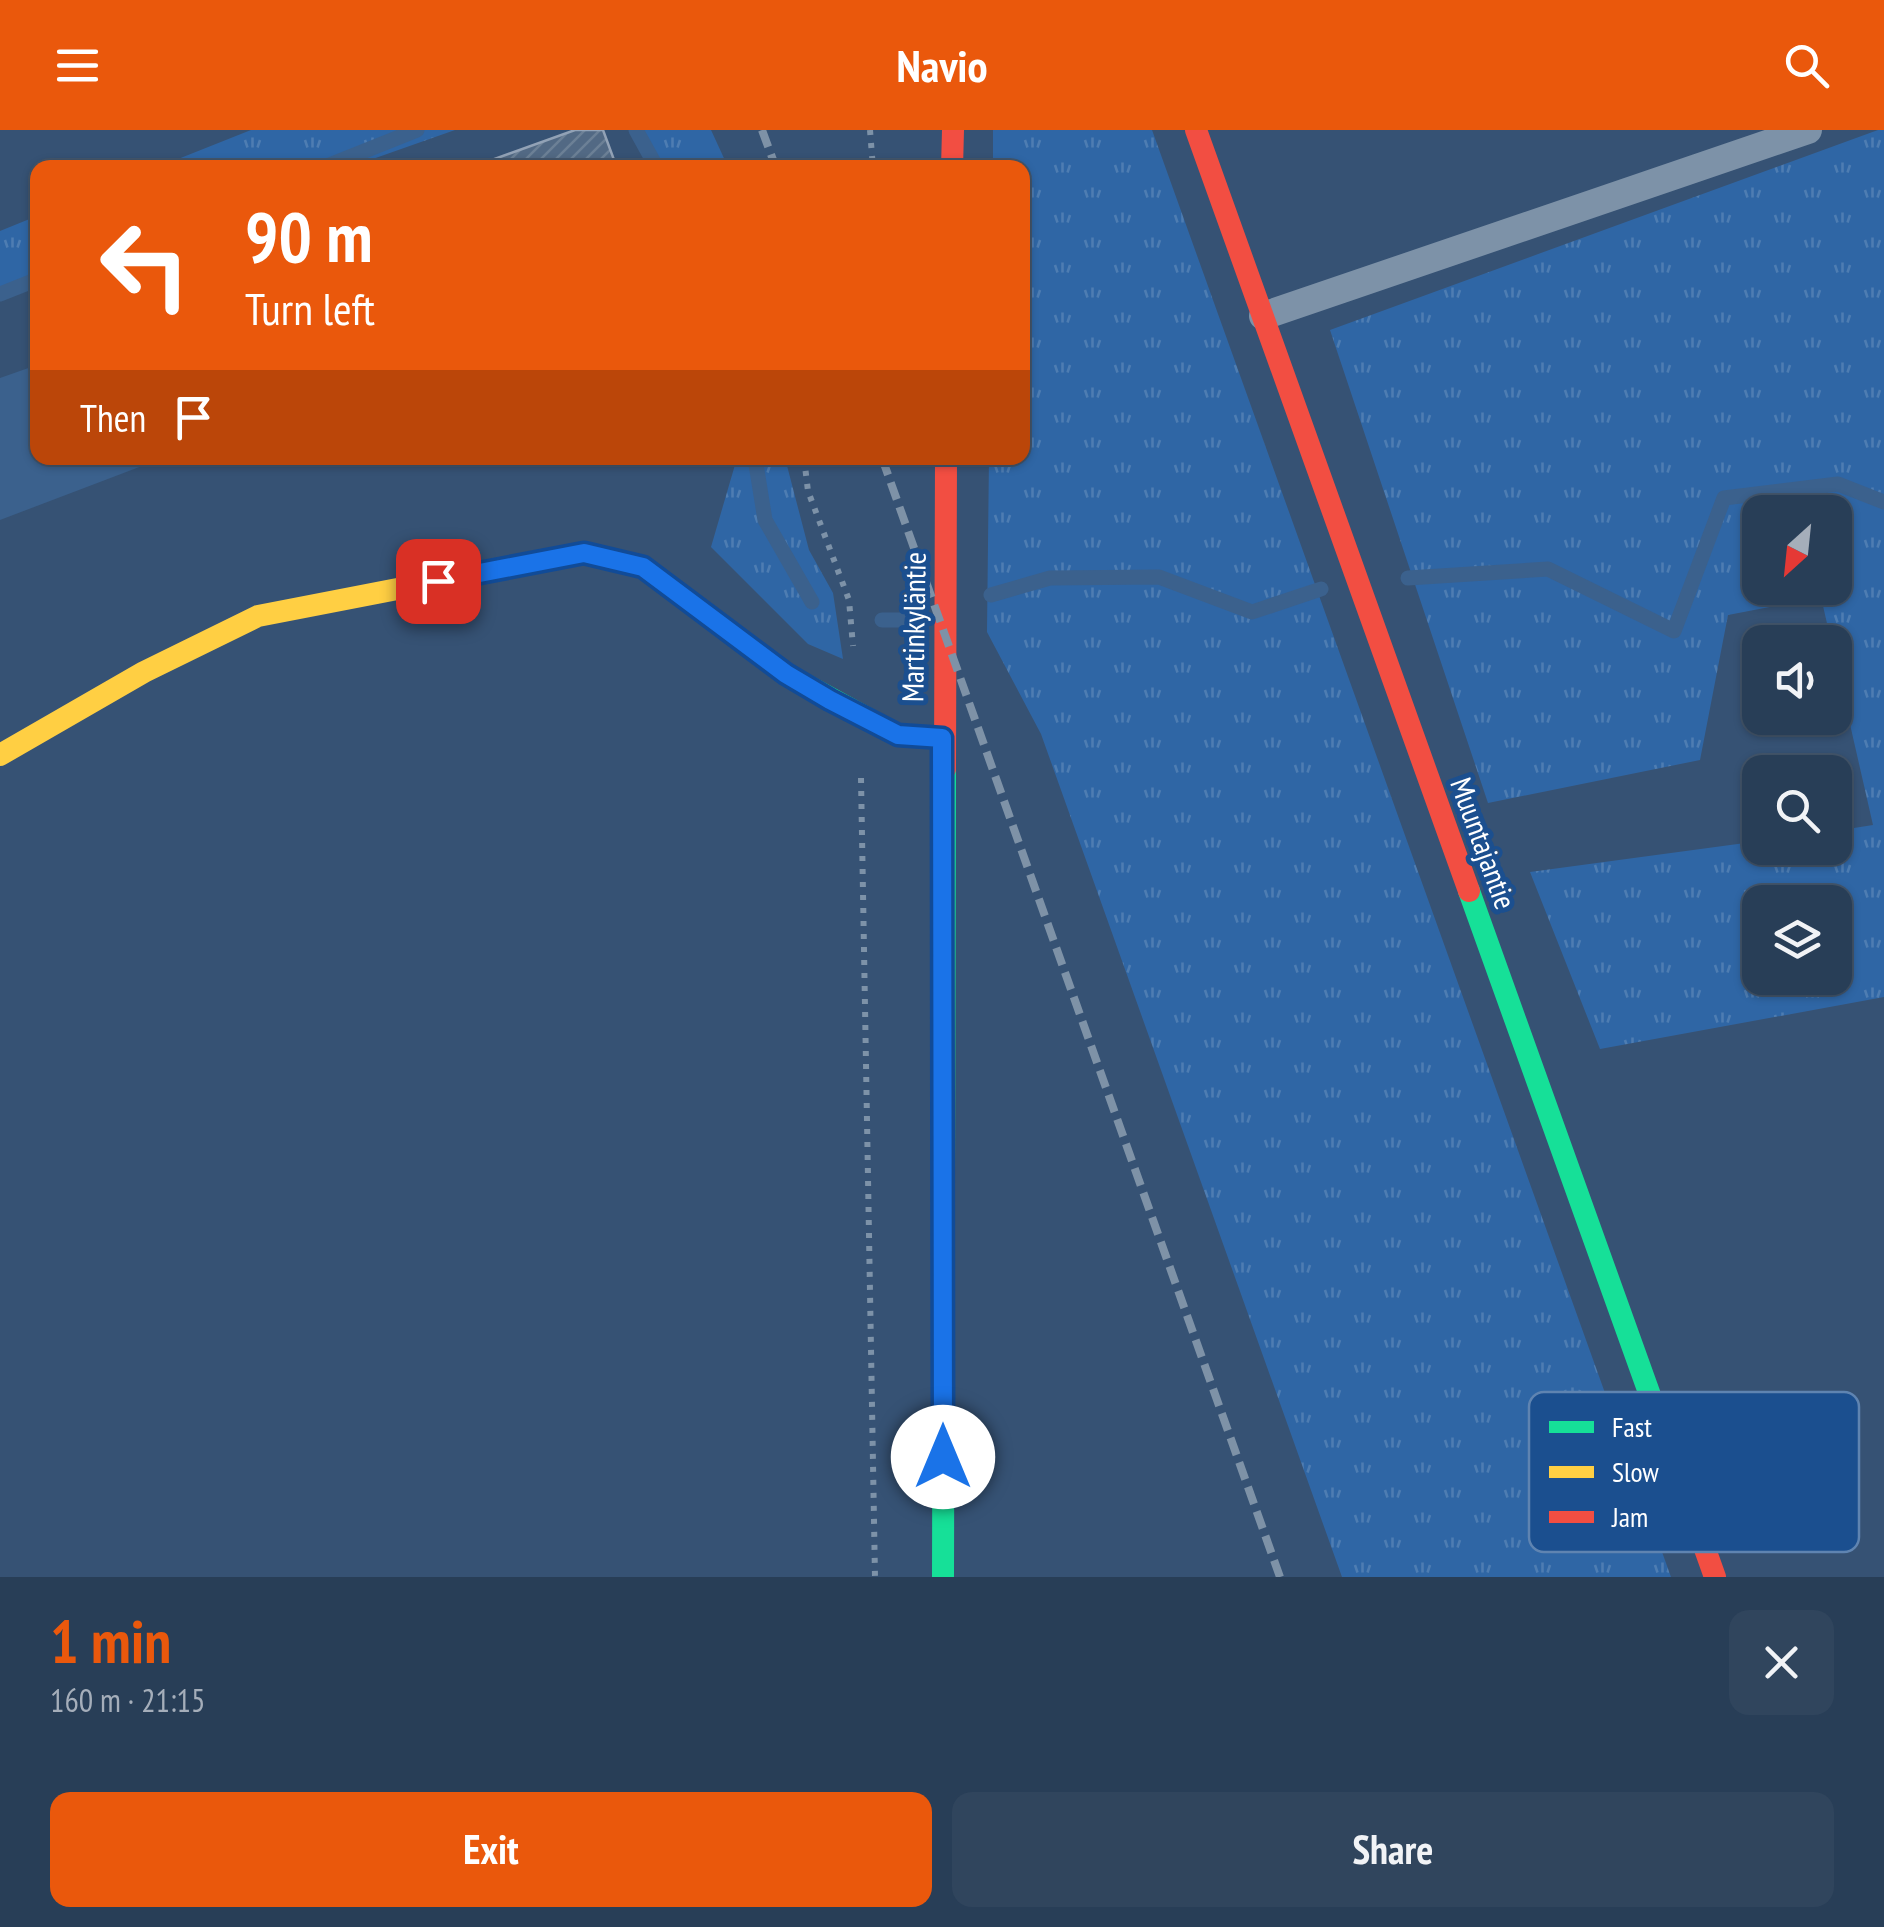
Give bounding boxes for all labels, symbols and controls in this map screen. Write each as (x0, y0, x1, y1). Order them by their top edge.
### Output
text: Navio (897, 36, 988, 94)
icon: menu (50, 38, 105, 93)
icon: search (1779, 38, 1834, 93)
text: 90 m (245, 191, 373, 281)
icon: left (80, 200, 210, 330)
text: Turn left (245, 279, 375, 337)
icon: arrive (166, 390, 221, 445)
text: Then (80, 393, 146, 442)
north arrow (1742, 495, 1852, 605)
map controls (1742, 495, 1852, 995)
pin (396, 539, 481, 624)
street label: Martinkyläntie (892, 552, 934, 702)
icon: arrive (411, 554, 466, 609)
button: sound (1742, 625, 1852, 735)
button: search (1742, 755, 1852, 865)
street label: Muuntajantie (1442, 772, 1526, 914)
button: layers (1742, 885, 1852, 995)
legend (1529, 1392, 1859, 1552)
position arrow (891, 1405, 995, 1509)
text: Fast (1612, 1408, 1652, 1445)
text: Slow (1612, 1453, 1659, 1490)
text: Jam (1611, 1498, 1648, 1535)
text: 1 min (50, 1602, 171, 1680)
button: close (1729, 1610, 1834, 1715)
text: 160 m · 21:15 (50, 1679, 205, 1721)
button: Exit (50, 1792, 932, 1907)
button: Share (952, 1792, 1834, 1907)

